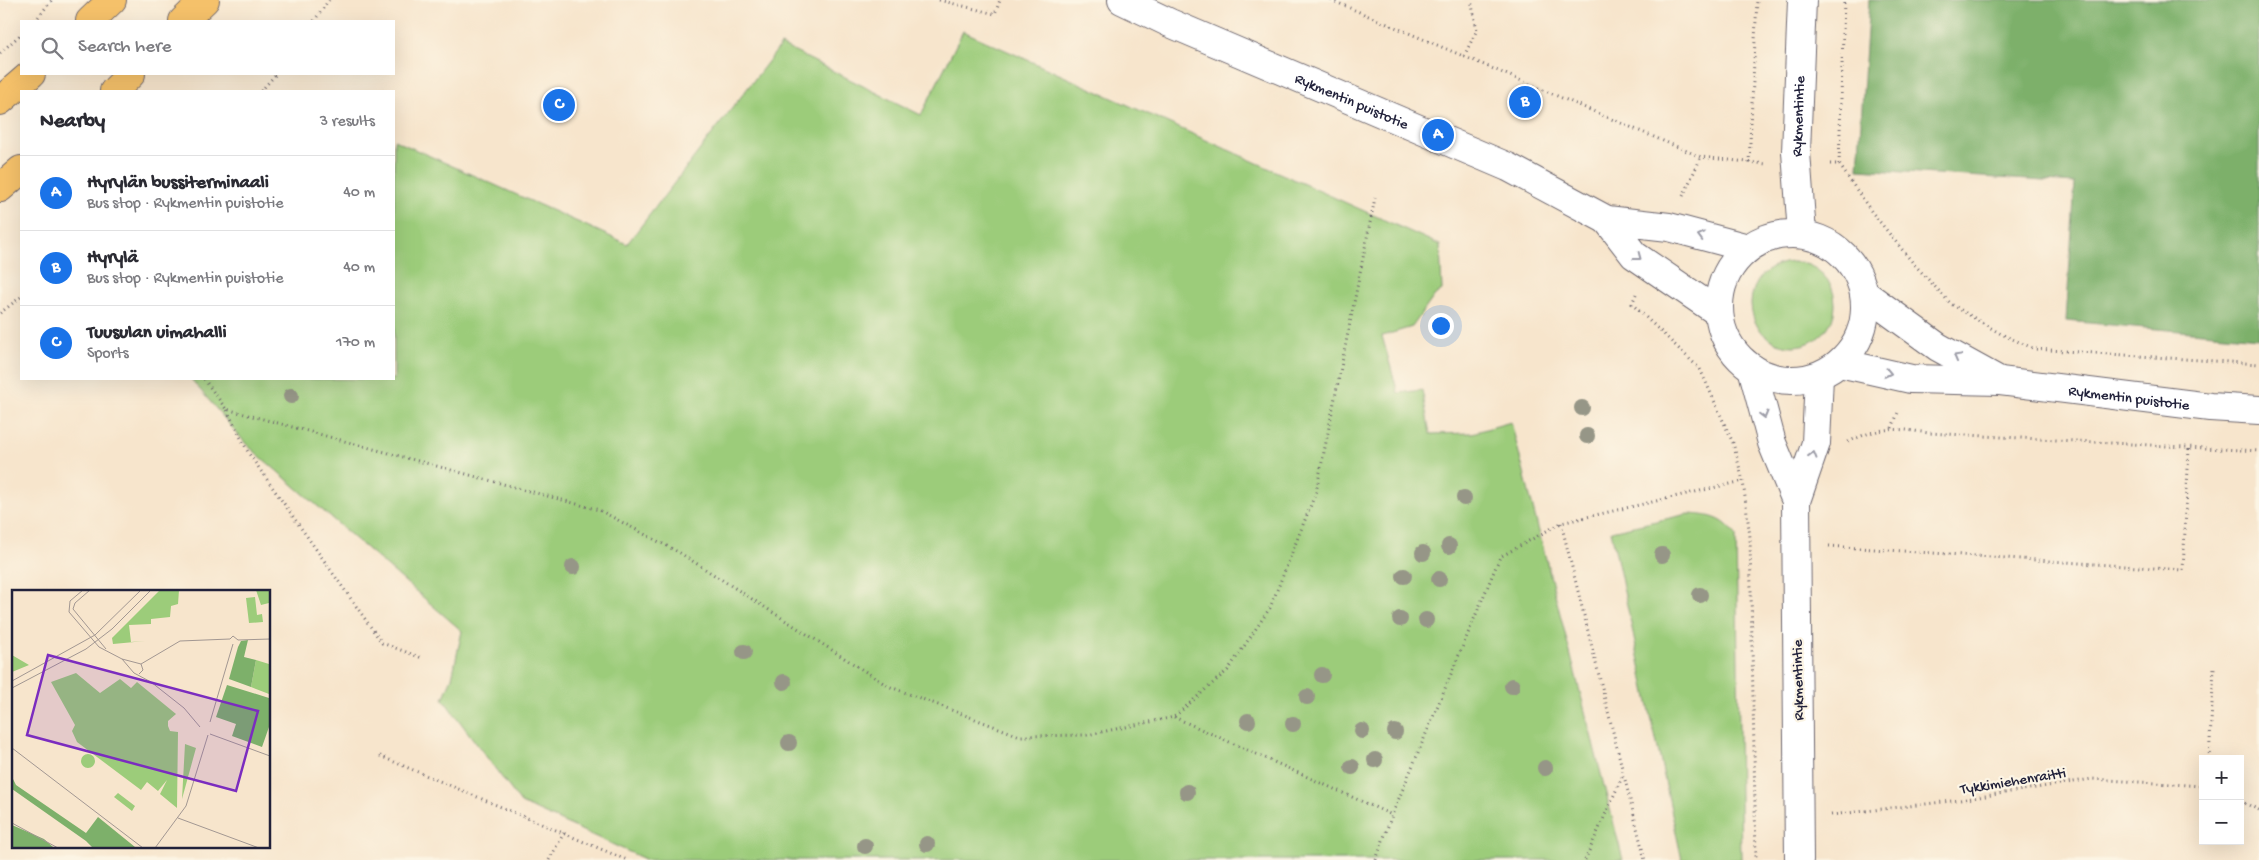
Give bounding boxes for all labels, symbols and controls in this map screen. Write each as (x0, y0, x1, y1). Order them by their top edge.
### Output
search box (20, 20, 395, 75)
icon: search (38, 34, 66, 62)
text: Search here (78, 36, 172, 59)
street label: Rykmentin puistotie (1292, 70, 1411, 135)
street label: Rykmentintie (1789, 75, 1810, 157)
pin: B (1509, 83, 1541, 121)
pin: C (543, 86, 575, 124)
text: Nearby (40, 110, 105, 135)
text: 3 results (320, 113, 375, 132)
pin: A (1422, 116, 1454, 154)
text: Hyrylän bussiterminaali (87, 172, 269, 195)
text: A (51, 184, 61, 203)
text: 40 m (343, 184, 375, 203)
text: Bus stop · Rykmentin puistotie (87, 195, 283, 214)
one-way arrow (1697, 231, 1705, 241)
text: Hyrylä (87, 247, 138, 270)
one-way arrow (1632, 251, 1642, 260)
text: B (52, 259, 60, 278)
text: 40 m (343, 259, 375, 278)
text: Bus stop · Rykmentin puistotie (87, 270, 283, 289)
your location (1428, 313, 1454, 339)
text: Tuusulan uimahalli (87, 322, 227, 345)
text: C (52, 334, 60, 353)
text: 170 m (336, 334, 375, 353)
text: Sports (87, 345, 129, 364)
one-way arrow (1953, 354, 1962, 364)
one-way arrow (1884, 368, 1892, 378)
street label: Rykmentin puistotie (2067, 383, 2191, 415)
one-way arrow (1759, 411, 1769, 419)
one-way arrow (1807, 451, 1817, 459)
inset map (12, 590, 270, 848)
street label: Rykmentintie (1789, 639, 1809, 721)
map controls (2199, 755, 2244, 845)
button: + (2199, 755, 2244, 800)
street label: Tykkimiehenraitti (1958, 765, 2067, 799)
button: − (2199, 800, 2244, 845)

